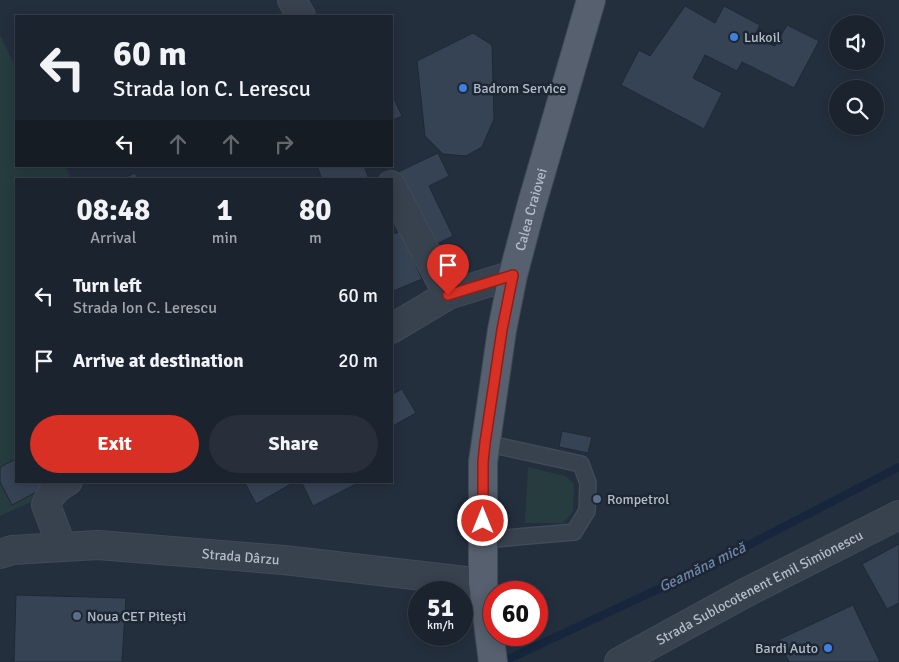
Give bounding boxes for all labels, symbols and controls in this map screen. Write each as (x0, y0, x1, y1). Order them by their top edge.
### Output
map controls (829, 15, 884, 135)
button: sound (829, 15, 884, 70)
place label: Lukoil (744, 29, 781, 46)
marker: Lukoil (728, 31, 740, 43)
text: 60 m (113, 32, 187, 75)
icon: left (30, 35, 95, 100)
text: Strada Ion C. Lerescu (113, 75, 311, 102)
place label: Badrom Service (473, 80, 566, 97)
button: search (829, 80, 884, 135)
marker: Badrom Service (457, 82, 469, 94)
icon: left (111, 130, 139, 158)
icon: ahead (164, 130, 192, 158)
icon: ahead (217, 130, 245, 158)
icon: right (270, 130, 298, 158)
street label: Calea Craiovei (511, 166, 550, 253)
text: 08:48 (77, 192, 150, 229)
text: 1 (217, 192, 233, 229)
text: 80 (299, 192, 331, 229)
text: Arrival (90, 228, 136, 248)
text: min (212, 228, 238, 248)
text: m (309, 228, 322, 248)
pin (427, 244, 469, 295)
icon: arrive (434, 251, 462, 279)
text: Turn left (73, 274, 142, 298)
icon: left (30, 282, 58, 310)
text: 60 m (338, 284, 378, 308)
text: Strada Ion C. Lerescu (73, 298, 217, 318)
icon: arrive (30, 347, 58, 375)
text: Arrive at destination (73, 349, 244, 373)
text: 20 m (338, 349, 378, 373)
button: Exit (30, 415, 199, 473)
button: Share (209, 415, 378, 473)
place label: Rompetrol (607, 491, 669, 508)
marker: Rompetrol (591, 493, 603, 505)
position arrow (456, 494, 508, 546)
street label: Strada Sublocotenent Emil Simionescu (653, 526, 866, 649)
water label: Geamăna mică (656, 538, 749, 596)
street label: Strada Dârzu (201, 545, 280, 568)
speed limit sign: 60 (483, 581, 548, 646)
text: 51 (427, 592, 454, 623)
place label: Noua CET Pitești (87, 608, 186, 625)
marker: Noua CET Pitești (71, 610, 83, 622)
text: km/h (427, 618, 454, 633)
place label: Bardi Auto (755, 640, 818, 657)
marker: Bardi Auto (822, 642, 834, 654)

